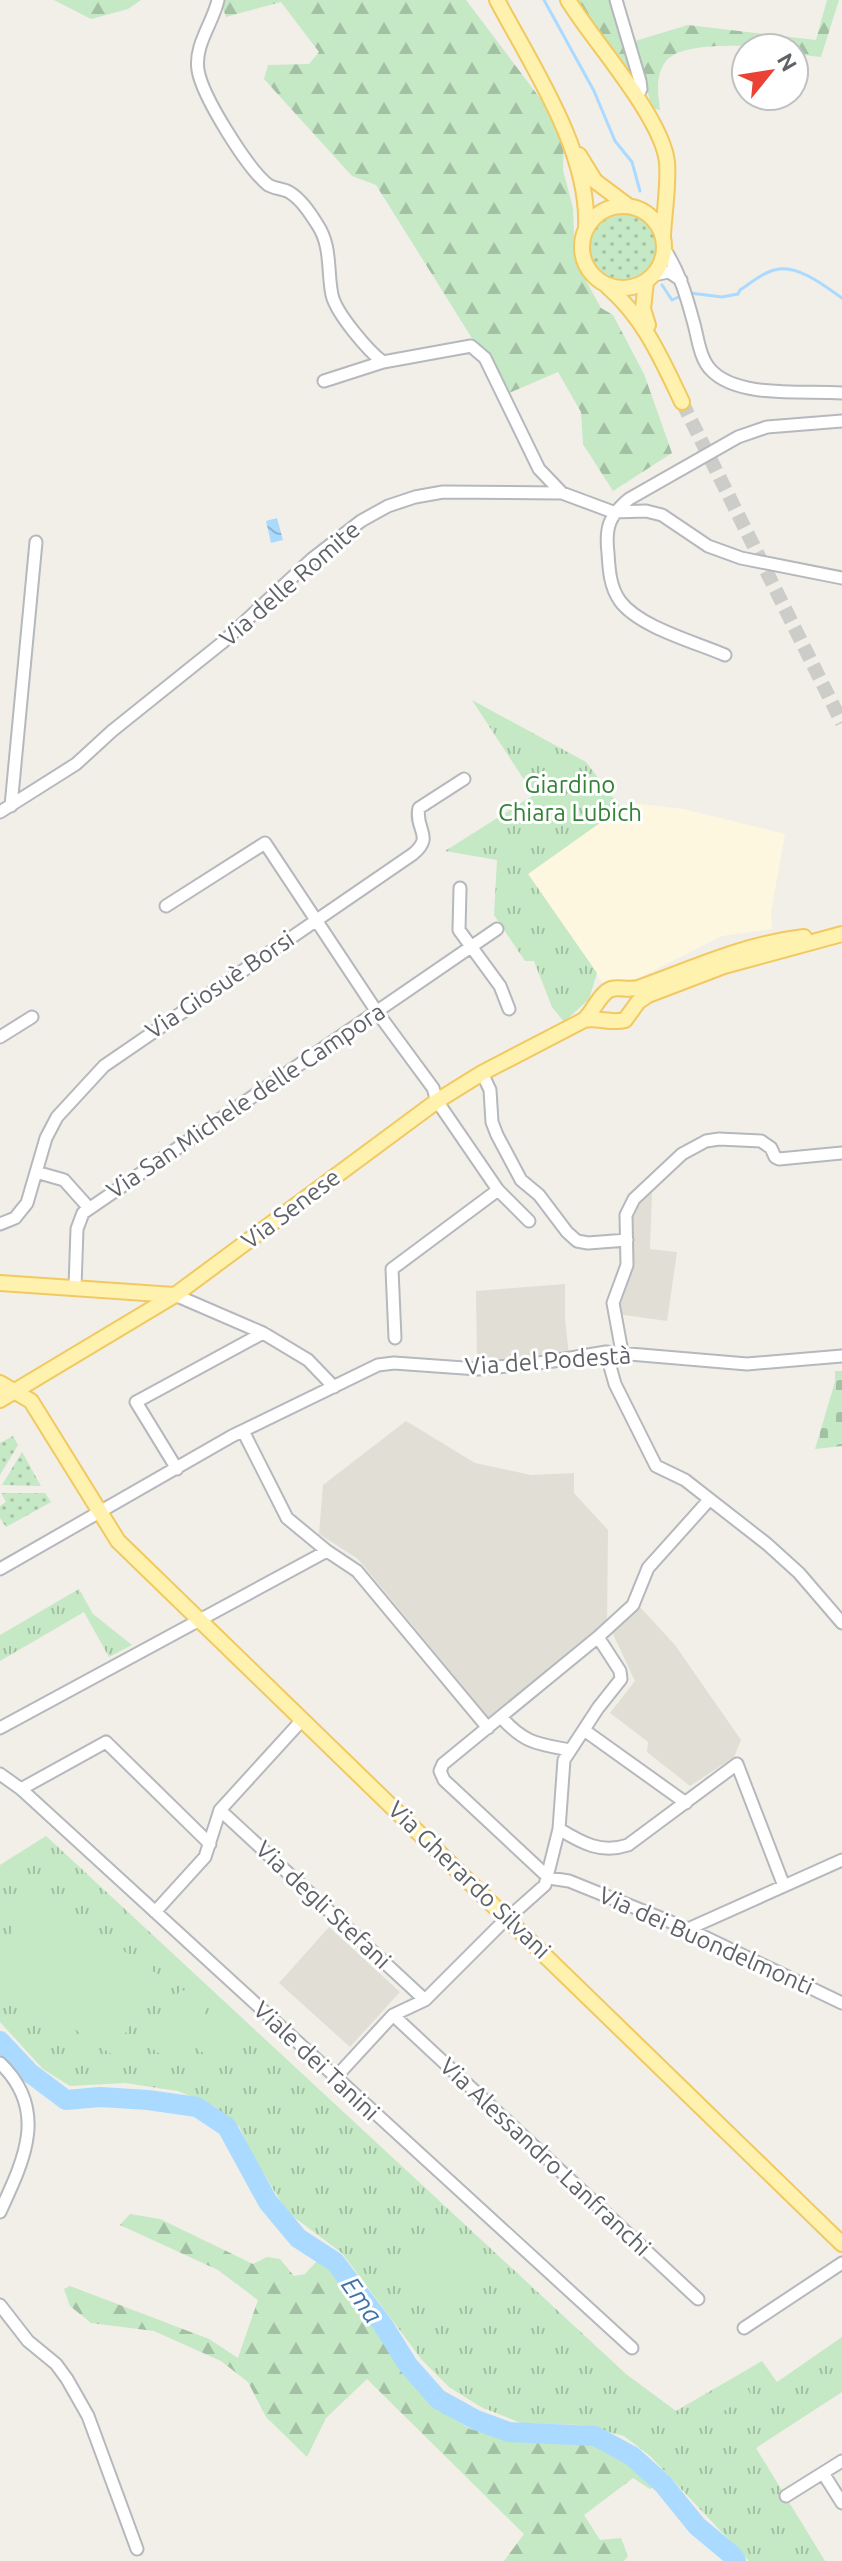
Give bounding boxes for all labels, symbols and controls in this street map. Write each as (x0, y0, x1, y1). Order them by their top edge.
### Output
north arrow (730, 32, 810, 112)
text: N (773, 48, 803, 75)
street label: Via delle Romite (214, 516, 365, 652)
park label: Giardino Chiara Lubich (498, 771, 642, 826)
street label: Via Giosuè Borsi (140, 925, 299, 1044)
street label: Via San Michele delle Campora (102, 997, 390, 1204)
street label: Via Senese (236, 1163, 345, 1254)
street label: Via del Podestà (464, 1341, 632, 1380)
street label: Via Gherardo Silvani (383, 1795, 556, 1964)
street label: Via degli Stefani (250, 1835, 396, 1974)
street label: Via dei Buondelmonti (595, 1881, 818, 2000)
street label: Viale dei Tanini (248, 1996, 385, 2126)
street label: Via Alessandro Lanfranchi (435, 2052, 656, 2261)
water label: Ema (336, 2271, 389, 2328)

